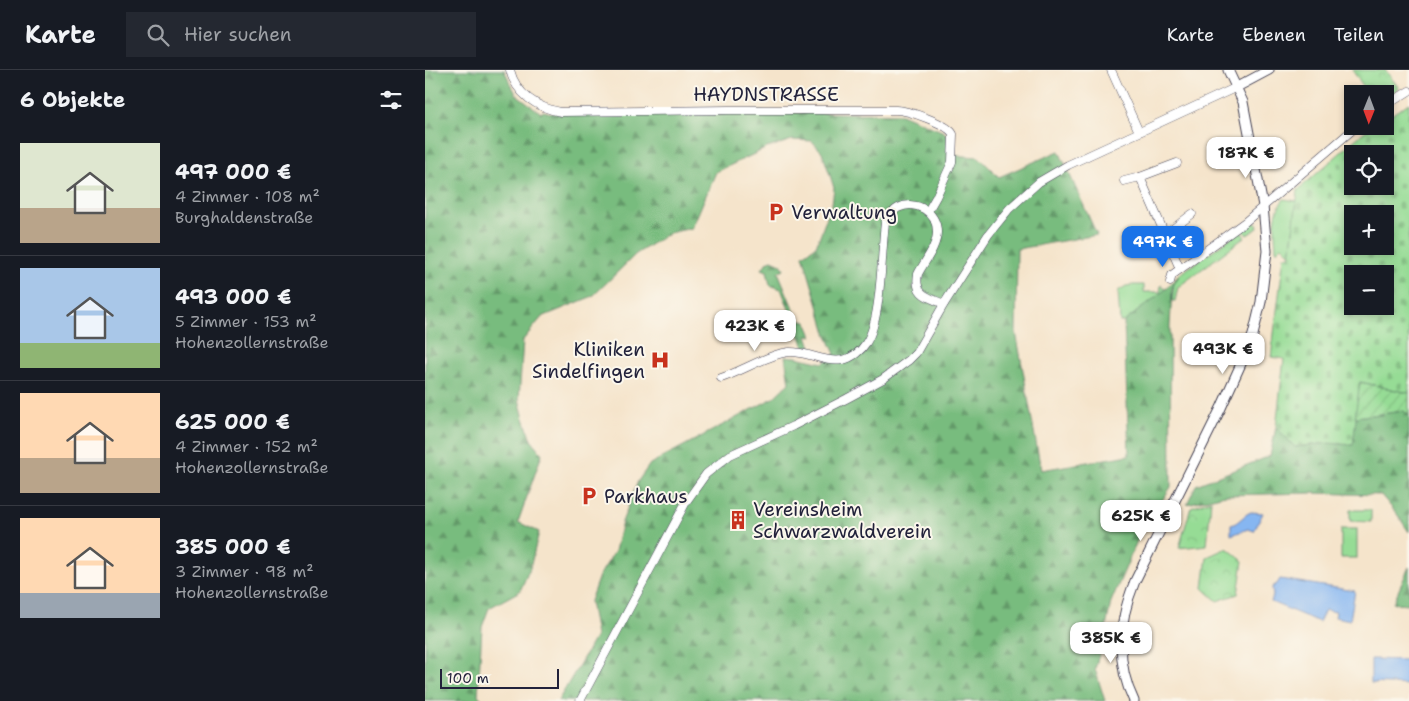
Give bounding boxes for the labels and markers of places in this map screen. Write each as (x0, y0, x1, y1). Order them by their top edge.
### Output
pin: 187K € (1205, 136, 1287, 179)
place label: Verwaltung (791, 200, 897, 225)
parking icon: Verwaltung (765, 201, 787, 223)
pin: 497K € (1122, 226, 1204, 268)
pin: 423K € (714, 310, 796, 352)
pin: 493K € (1182, 332, 1264, 375)
place label: Kliniken Sindelfingen (532, 337, 645, 384)
hospital icon: Kliniken Sindelfingen (649, 349, 671, 371)
place label: Parkhaus (604, 484, 688, 509)
parking icon: Parkhaus (578, 485, 600, 507)
place label: Vereinsheim Schwarzwaldverein (753, 497, 932, 544)
pin: 625K € (1100, 500, 1182, 542)
building icon: Vereinsheim Schwarzwaldverein (727, 509, 749, 531)
pin: 385K € (1070, 622, 1152, 664)

